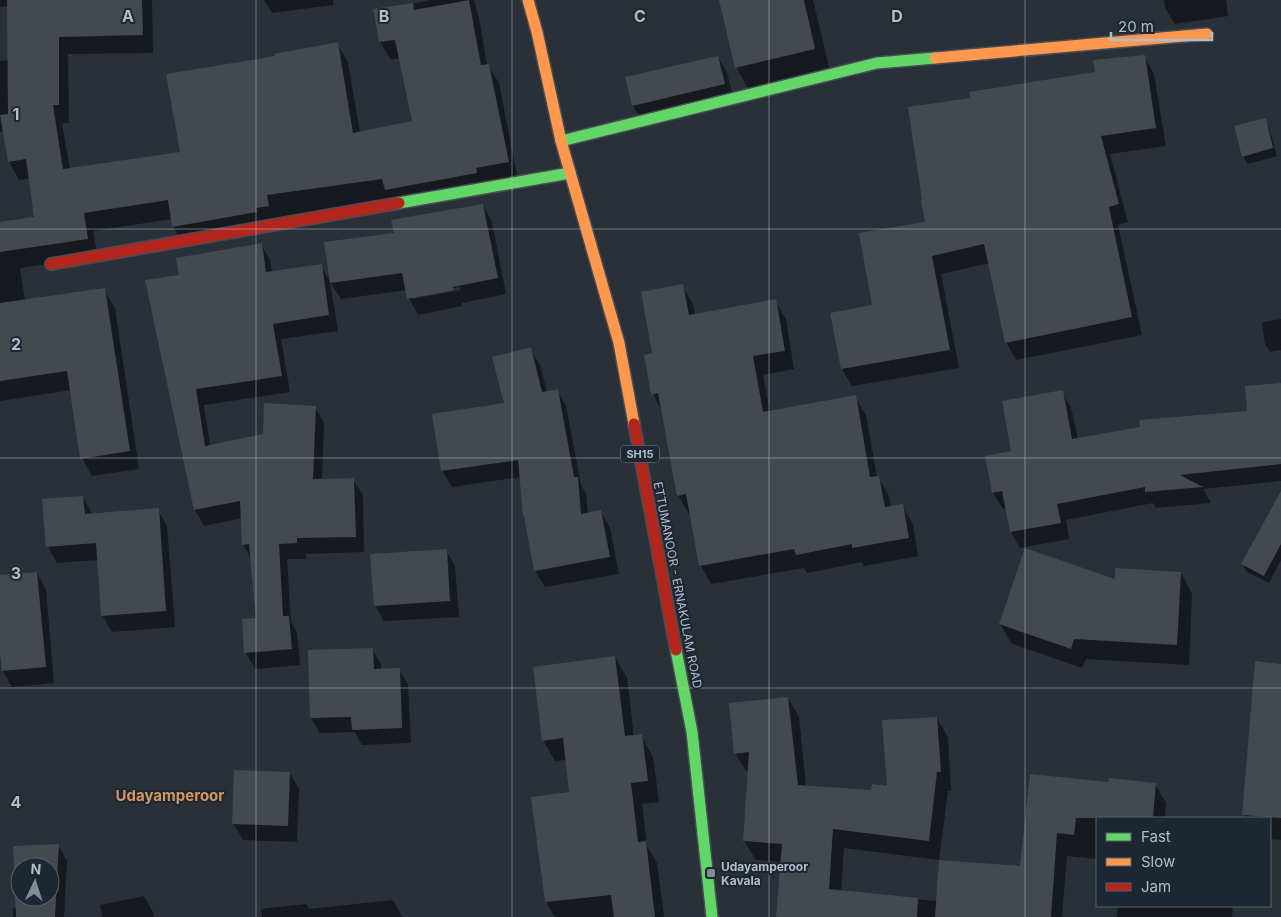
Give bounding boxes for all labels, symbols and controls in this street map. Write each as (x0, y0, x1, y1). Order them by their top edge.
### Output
text: A (122, 6, 134, 26)
text: B (379, 6, 389, 26)
text: C (634, 6, 646, 26)
text: D (891, 6, 903, 26)
scale bar (1111, 10, 1212, 42)
text: 20 m (1118, 17, 1154, 36)
text: 1 (13, 104, 19, 124)
text: 2 (11, 334, 21, 354)
road number: SH15 (621, 446, 659, 462)
street label: ETTUMANOOR - ERNAKULAM ROAD (651, 480, 705, 690)
text: 3 (11, 563, 21, 583)
district label: Udayamperoor (116, 786, 224, 805)
text: 4 (11, 792, 22, 812)
legend (1096, 817, 1271, 907)
text: Fast (1141, 827, 1171, 846)
text: Slow (1141, 852, 1175, 871)
north arrow (10, 857, 60, 907)
place label: Udayamperoor Kavala (721, 859, 808, 888)
text: N (30, 860, 42, 877)
marker: Udayamperoor Kavala (705, 867, 717, 879)
text: Jam (1141, 877, 1171, 896)

